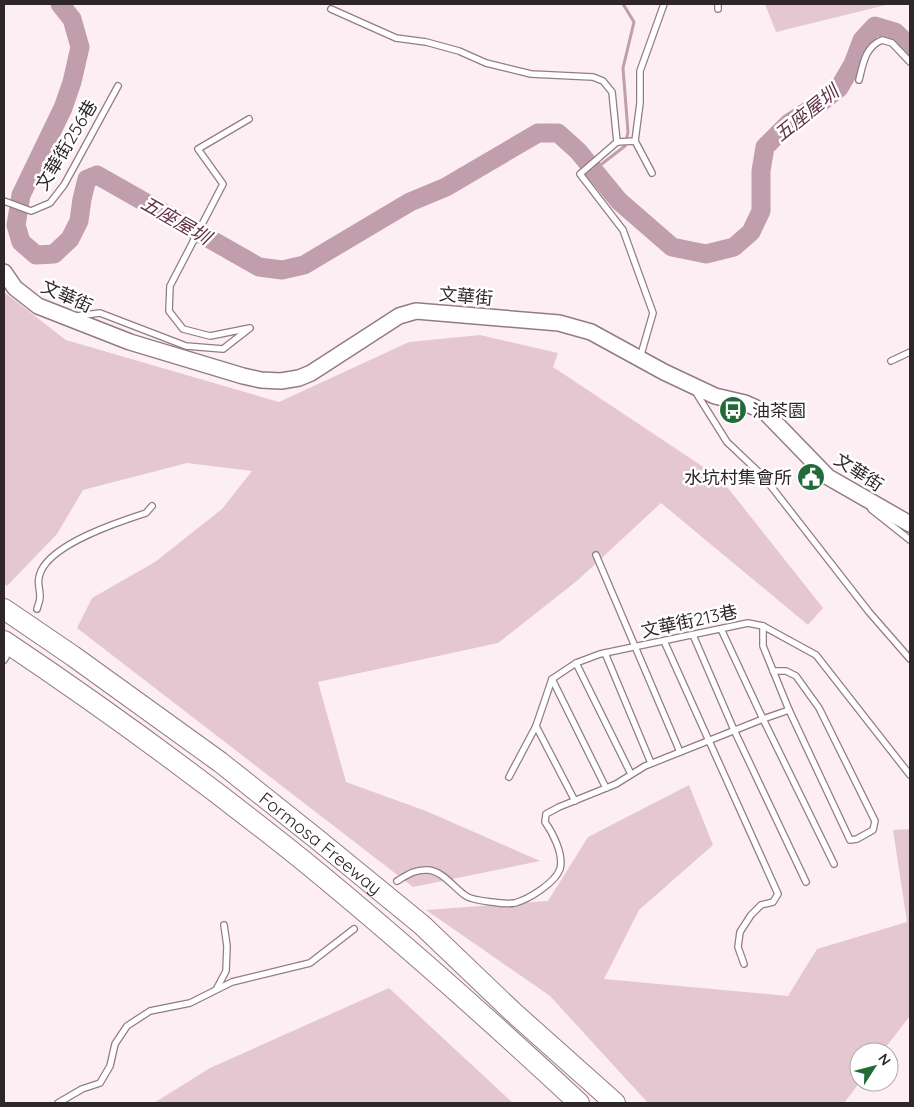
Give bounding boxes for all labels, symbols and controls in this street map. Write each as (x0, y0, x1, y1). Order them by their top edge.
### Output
water label: 五座屋圳 (769, 78, 845, 146)
street label: 文華街256巷 (30, 96, 102, 194)
water label: 五座屋圳 (137, 191, 218, 251)
street label: 文華街 (38, 275, 96, 317)
street label: 文華街 (438, 282, 494, 310)
bus stop icon: 油茶園 (718, 395, 748, 425)
place label: 油茶園 (752, 399, 806, 422)
street label: 文華街 (830, 448, 888, 496)
public building icon: 水坑村集會所 (796, 462, 826, 492)
place label: 水坑村集會所 (684, 466, 792, 489)
street label: 文華街213巷 (639, 600, 739, 642)
street label: Formosa Freeway (255, 786, 387, 899)
north arrow (849, 1042, 899, 1092)
text: N (874, 1050, 895, 1069)

